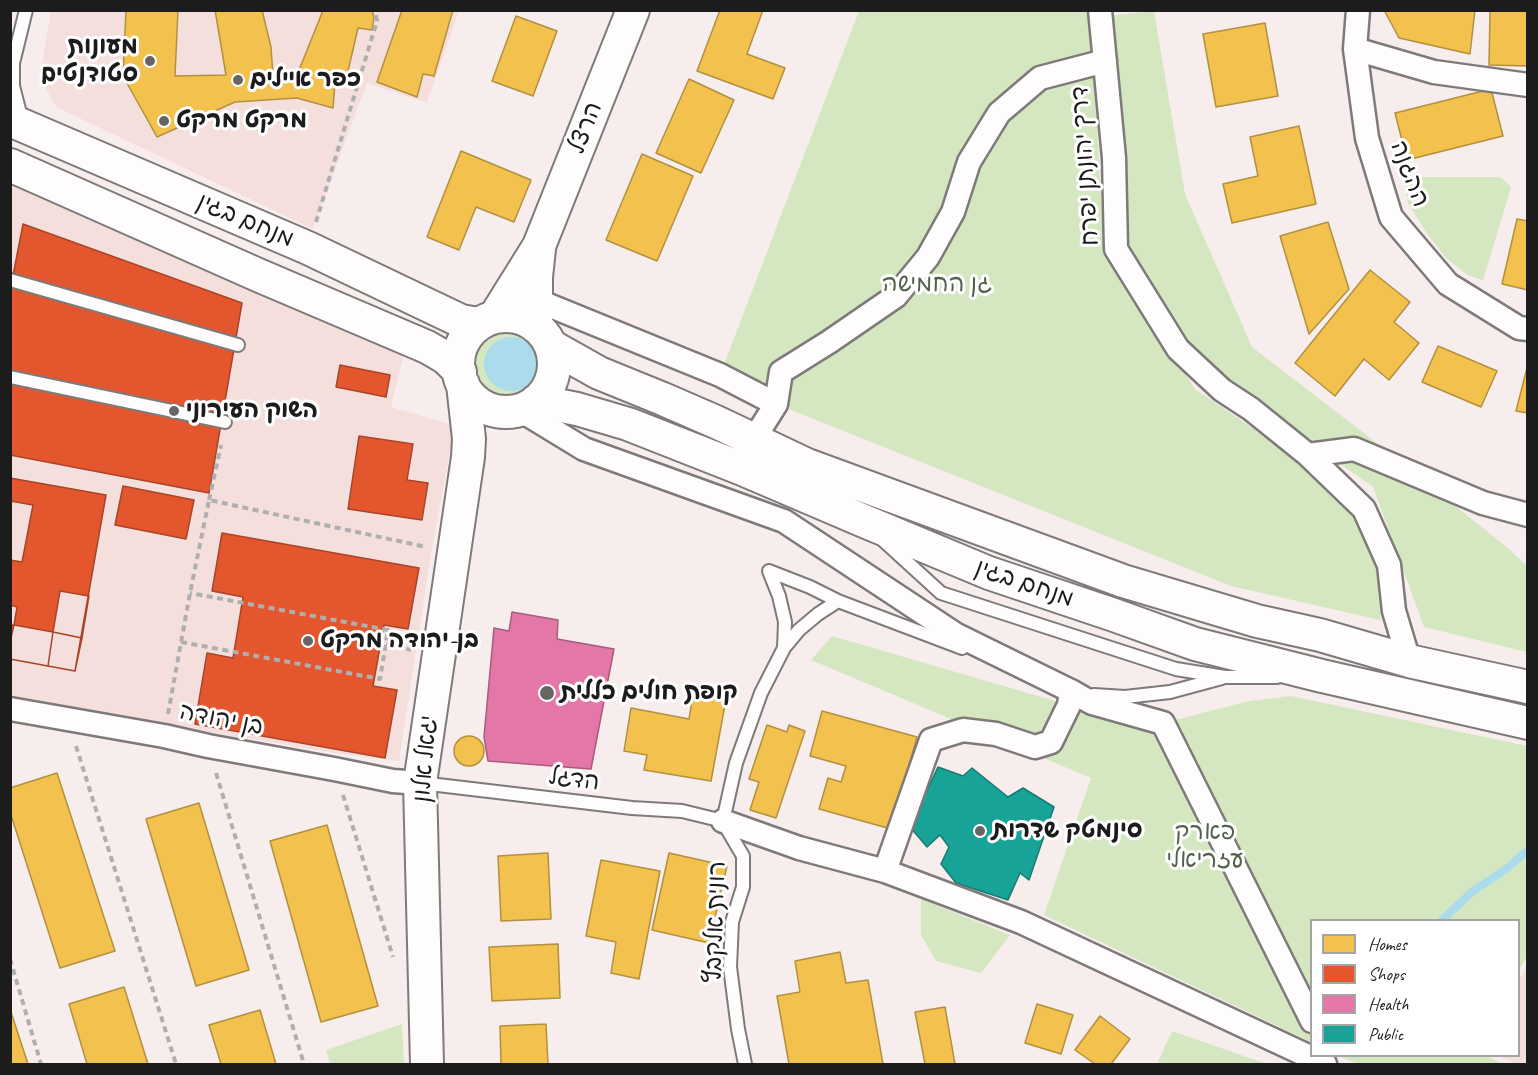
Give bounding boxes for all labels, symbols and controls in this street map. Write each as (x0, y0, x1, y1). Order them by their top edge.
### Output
place label: מעונות סטודנטים (41, 33, 138, 89)
marker: מעונות סטודנטים (143, 54, 157, 68)
place label: כפר איילים (250, 66, 361, 94)
marker: כפר איילים (231, 73, 245, 87)
street label: דרך יהונתן יפרח (1066, 85, 1106, 247)
street label: הרצל (563, 98, 609, 158)
place label: מרקט מרקט (176, 107, 307, 135)
marker: מרקט מרקט (157, 114, 171, 128)
street label: ההגנה (1383, 137, 1435, 211)
street label: מנחם בגין (192, 188, 298, 254)
park label: גן החמישה (882, 271, 992, 299)
place label: השוק העירוני (186, 397, 318, 425)
marker: השוק העירוני (167, 404, 181, 418)
street label: מנחם בגין (971, 554, 1077, 614)
place label: בן-יהודה מרקט (320, 627, 479, 655)
marker: בן-יהודה מרקט (301, 634, 315, 648)
place label: קופת חולים כללית (560, 679, 738, 707)
marker: קופת חולים כללית (538, 684, 556, 702)
street label: בן יהודה (177, 698, 265, 742)
street label: יגאל אלון (408, 714, 444, 804)
street label: הדגל (547, 763, 601, 797)
place label: סינמטק שדרות (992, 817, 1142, 845)
park label: פארק עזריאלי (1166, 819, 1244, 875)
marker: סינמטק שדרות (973, 824, 987, 838)
street label: רונית אלקבץ (699, 860, 733, 984)
legend (1310, 919, 1520, 1057)
text: Homes (1368, 933, 1407, 955)
text: Shops (1368, 963, 1405, 985)
text: Health (1368, 993, 1408, 1015)
text: Public (1368, 1023, 1403, 1045)

